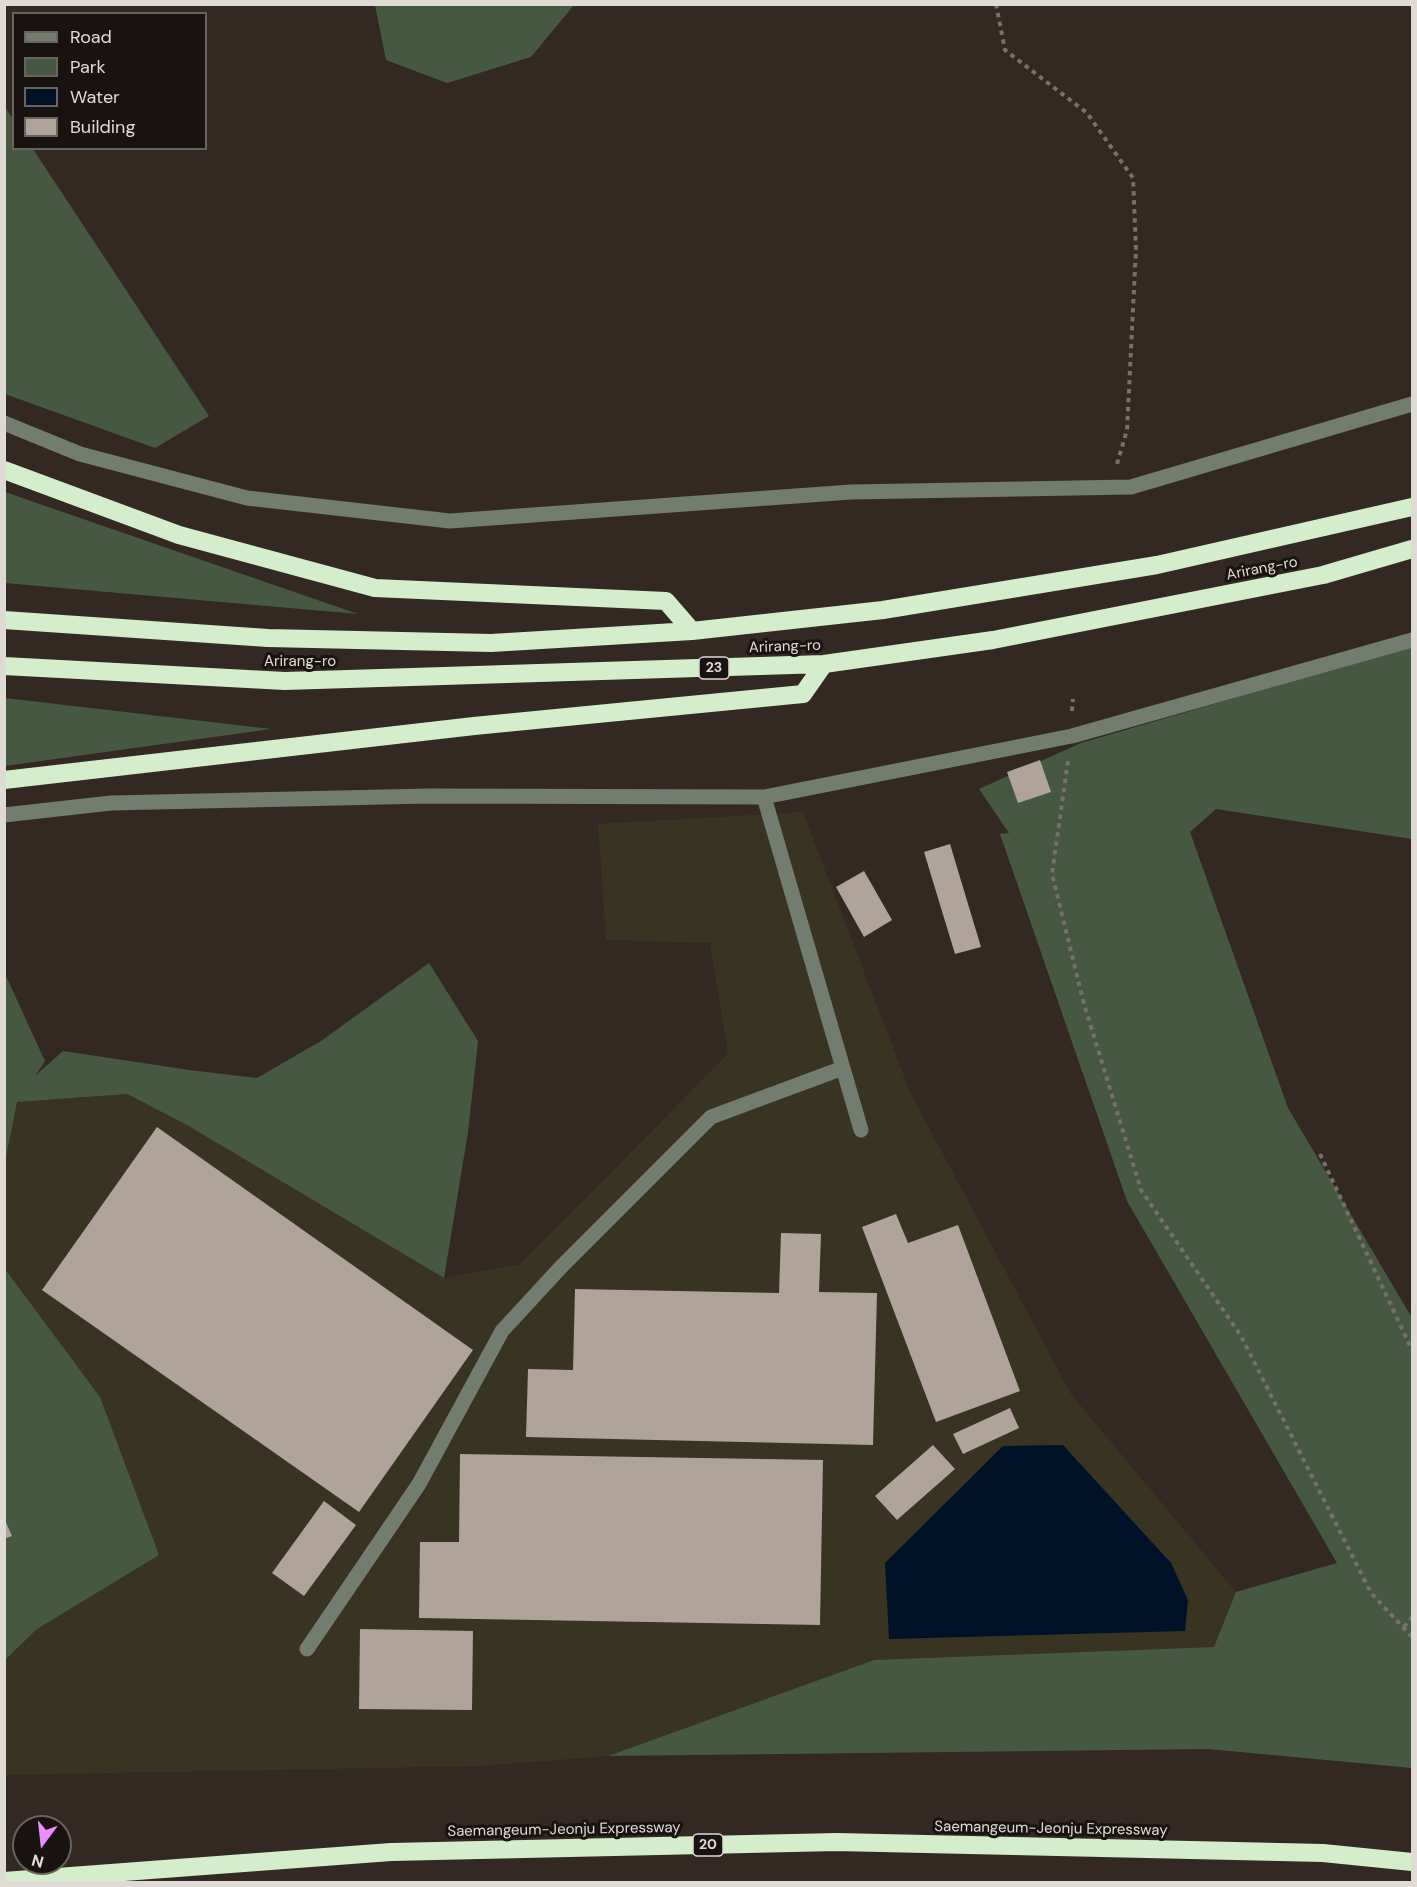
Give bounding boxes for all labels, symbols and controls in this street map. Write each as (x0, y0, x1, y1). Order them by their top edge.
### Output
legend (12, 12, 207, 150)
text: Road (70, 25, 112, 49)
text: Park (70, 55, 106, 79)
text: Water (70, 85, 120, 109)
text: Building (70, 115, 135, 139)
street label: Arirang-ro (1225, 553, 1299, 585)
street label: Arirang-ro (749, 637, 821, 657)
street label: Arirang-ro (264, 653, 336, 671)
road number: 23 (699, 657, 729, 679)
north arrow (12, 1815, 72, 1875)
street label: Saemangeum-Jeonju Expressway (934, 1818, 1168, 1840)
street label: Saemangeum-Jeonju Expressway (447, 1819, 681, 1841)
road number: 20 (693, 1834, 723, 1856)
text: N (29, 1849, 46, 1873)

